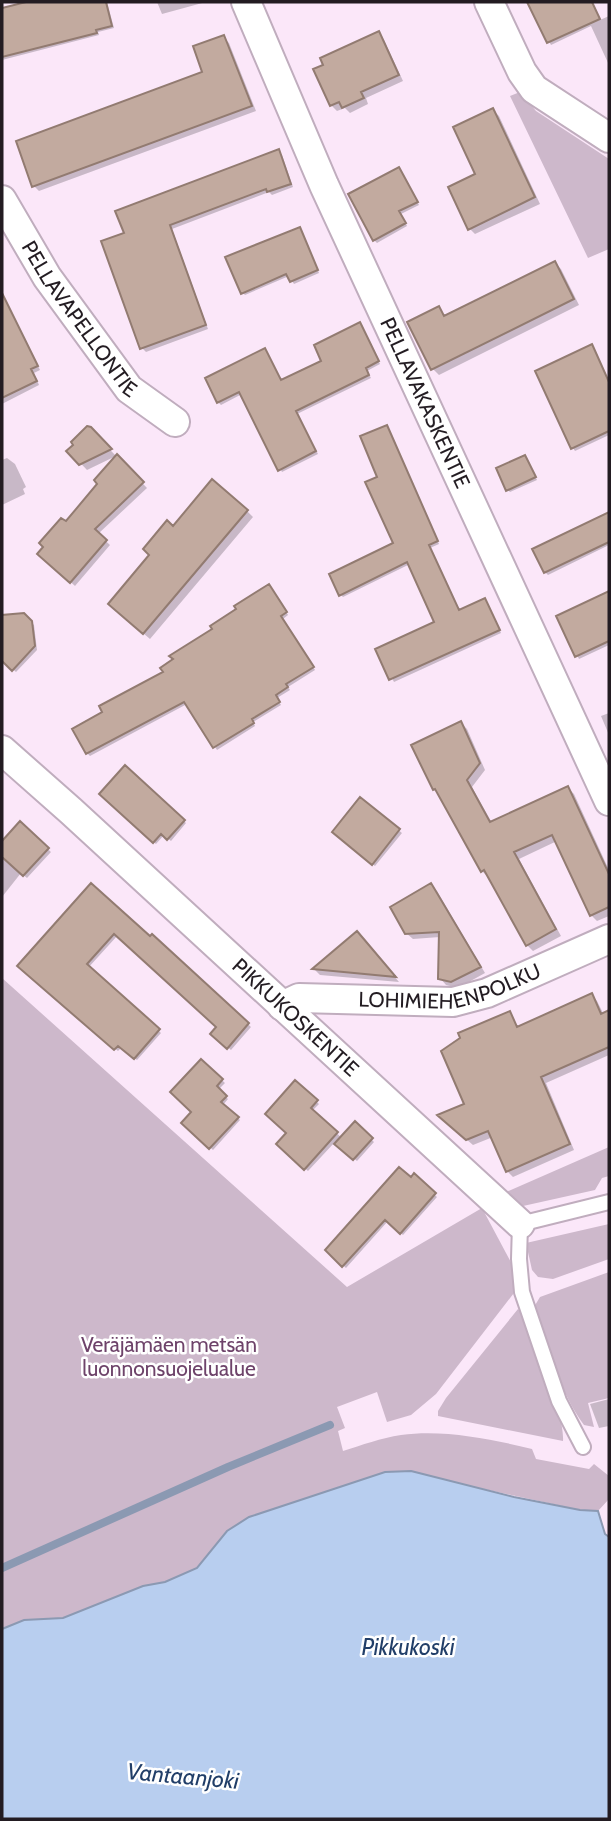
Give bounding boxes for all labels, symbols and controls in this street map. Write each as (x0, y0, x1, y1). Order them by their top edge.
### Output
street label: PELLAVAPELLONTIE (17, 236, 142, 402)
street label: PELLAVAKASKENTIE (375, 313, 475, 492)
street label: PIKKUKOSKENTIE (227, 953, 364, 1081)
street label: LOHIMIEHENPOLKU (358, 958, 545, 1014)
park label: Veräjämäen metsän luonnonsuojelualue (81, 1332, 257, 1382)
water label: Pikkukoski (361, 1633, 456, 1661)
water label: Vantaanjoki (126, 1757, 241, 1795)

